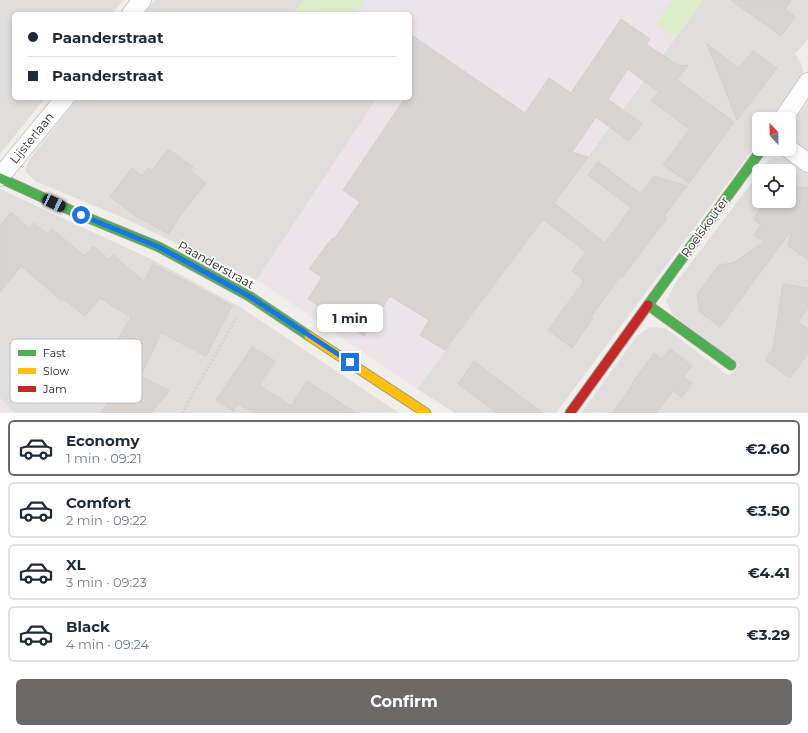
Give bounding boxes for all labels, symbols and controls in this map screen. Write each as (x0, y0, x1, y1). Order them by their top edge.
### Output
text: Paanderstraat (52, 28, 163, 47)
text: Paanderstraat (52, 66, 163, 85)
street label: Lijsterlaan (6, 109, 57, 166)
north arrow (752, 112, 796, 156)
map controls (752, 112, 796, 208)
button: locate (752, 164, 796, 208)
car (41, 192, 67, 214)
street label: Roelskouter (677, 193, 732, 260)
route start (72, 206, 90, 224)
street label: Paanderstraat (175, 237, 257, 292)
callout: 1 min (317, 304, 383, 332)
text: 1 min (332, 310, 368, 326)
legend (10, 339, 142, 403)
text: Fast (43, 346, 67, 360)
route end (341, 353, 359, 371)
text: Slow (43, 364, 69, 378)
text: Jam (42, 382, 67, 396)
icon: car (18, 430, 54, 466)
text: Economy (66, 431, 139, 450)
text: €2.60 (745, 439, 790, 458)
text: 1 min · 09:21 (66, 450, 142, 466)
icon: car (18, 492, 54, 528)
text: Comfort (66, 493, 131, 512)
text: €3.50 (746, 501, 790, 520)
text: 2 min · 09:22 (66, 512, 147, 528)
icon: car (18, 554, 54, 590)
text: XL (66, 555, 85, 574)
text: €4.41 (748, 563, 790, 582)
text: 3 min · 09:23 (66, 574, 147, 590)
icon: car (18, 616, 54, 652)
text: Black (66, 617, 110, 636)
text: €3.29 (746, 625, 790, 644)
text: 4 min · 09:24 (66, 636, 149, 652)
button: Confirm (16, 679, 792, 725)

